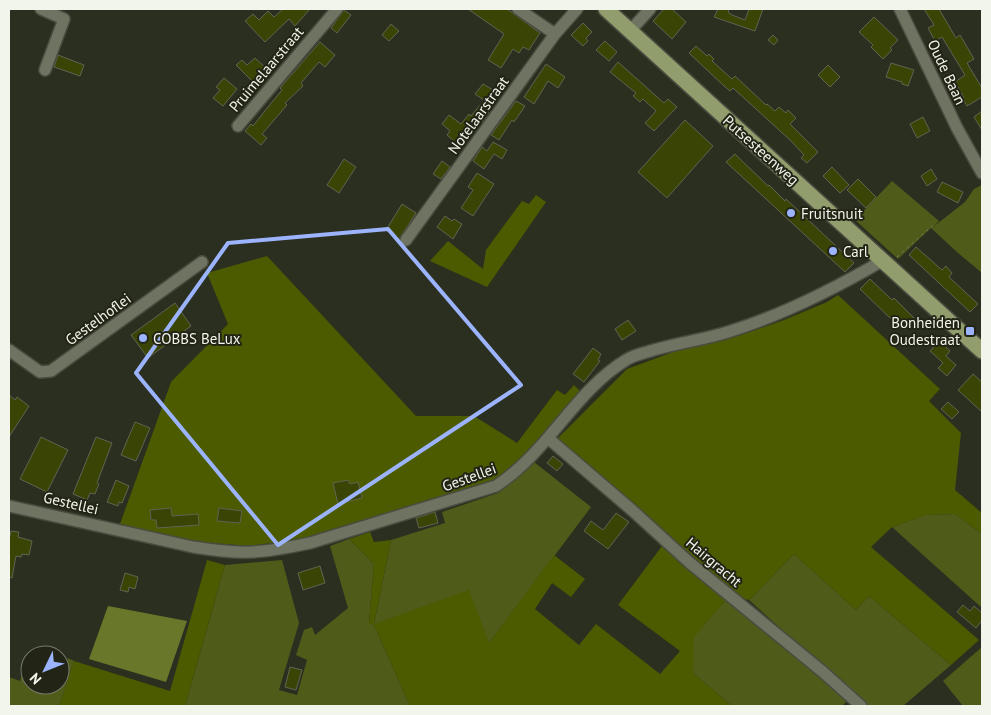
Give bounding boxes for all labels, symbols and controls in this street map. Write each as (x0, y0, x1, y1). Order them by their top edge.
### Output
street label: Pruimelaarstraat (225, 22, 307, 116)
street label: Oude Baan (924, 36, 970, 108)
street label: Notelaarstraat (443, 72, 513, 158)
street label: Putsesteenweg (719, 111, 803, 189)
place label: Fruitsnuit (801, 204, 863, 223)
marker: Fruitsnuit (785, 207, 797, 219)
place label: Carl (843, 242, 869, 261)
marker: Carl (827, 245, 839, 257)
street label: Gestelhoflei (61, 289, 135, 349)
place label: Bonheiden Oudestraat (889, 313, 960, 349)
marker: Bonheiden Oudestraat (964, 325, 976, 337)
place label: COBBS BeLux (153, 329, 241, 348)
marker: COBBS BeLux (137, 332, 149, 344)
street label: Gestellei (439, 458, 499, 496)
street label: Gestellei (42, 487, 100, 519)
street label: Hairgracht (682, 533, 746, 591)
north arrow (20, 645, 70, 695)
text: N (26, 669, 45, 688)

